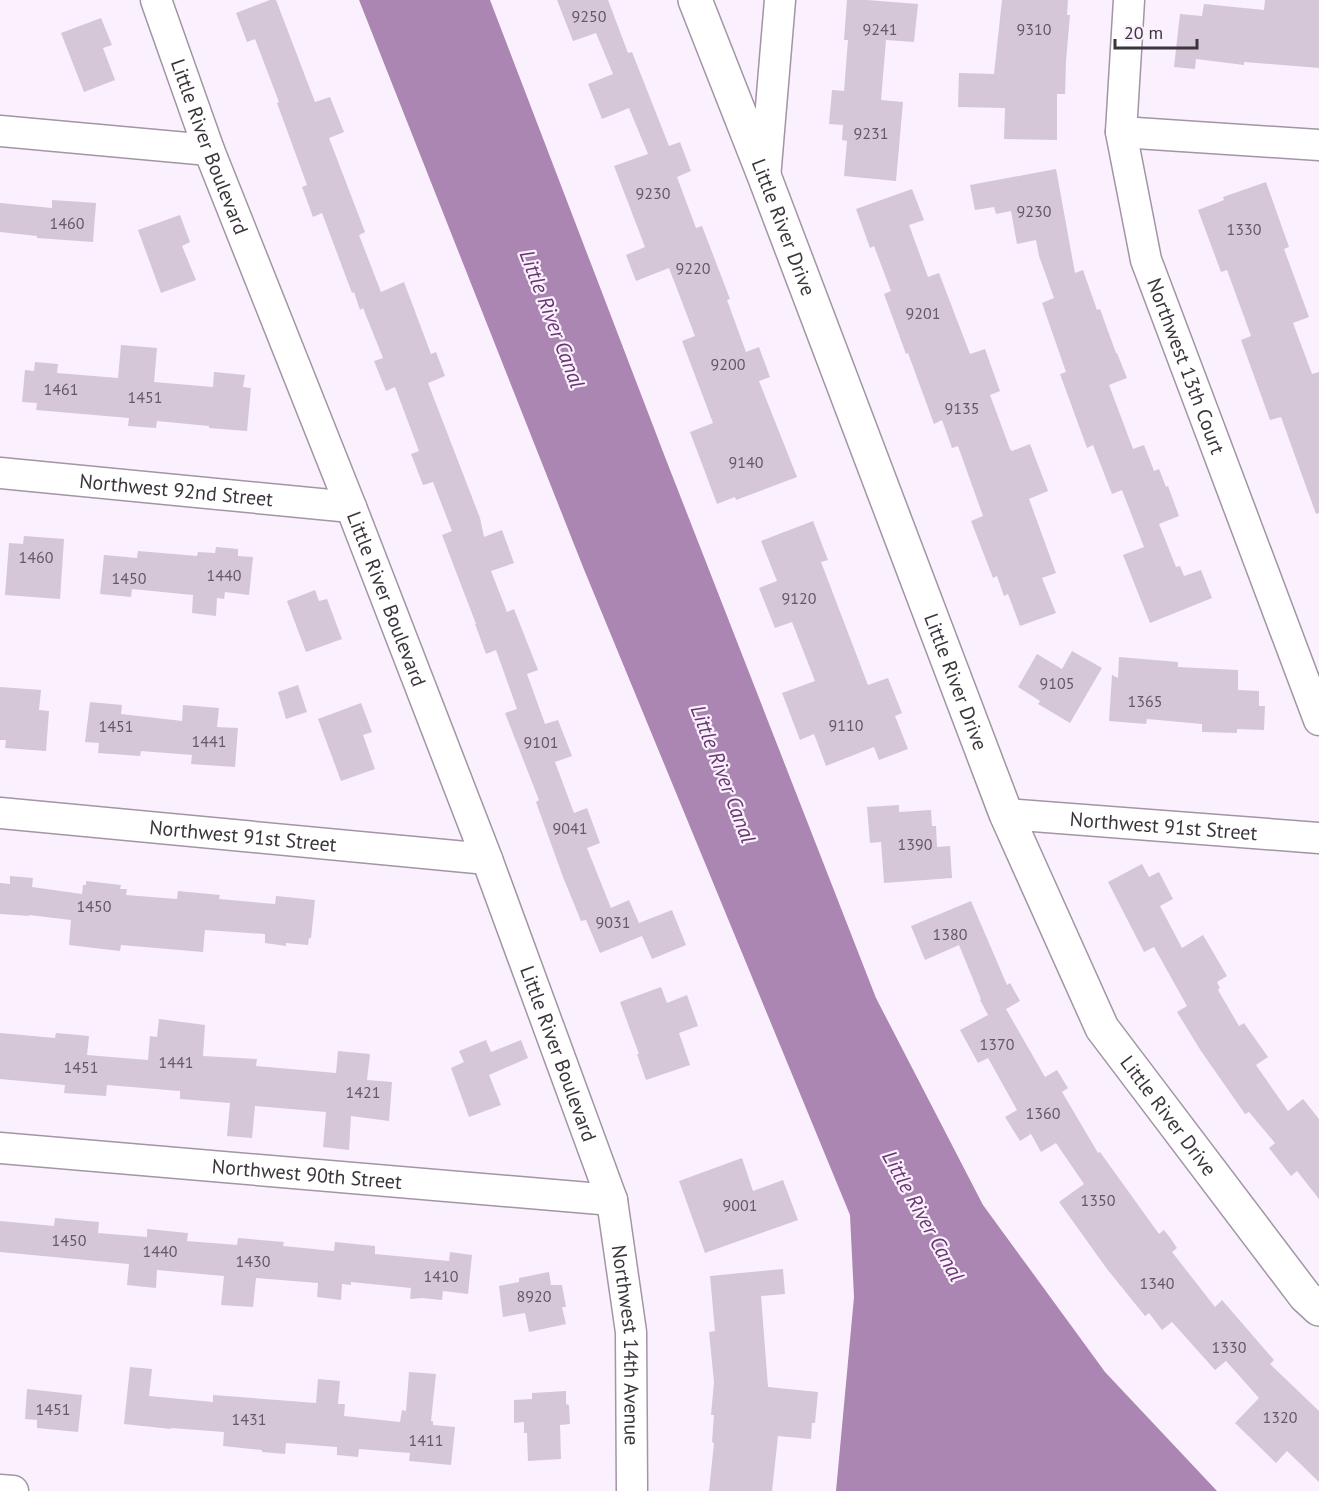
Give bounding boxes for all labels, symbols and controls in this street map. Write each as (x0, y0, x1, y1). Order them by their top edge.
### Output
house number: 9250 (572, 6, 607, 26)
scale bar (1115, 12, 1198, 50)
house number: 9241 (863, 19, 897, 39)
house number: 9310 (1017, 19, 1052, 39)
text: 20 m (1124, 21, 1163, 44)
street label: Little River Boulevard (165, 55, 254, 238)
house number: 9231 (854, 123, 888, 143)
street label: Little River Drive (746, 155, 821, 299)
house number: 9230 (636, 183, 671, 203)
house number: 9230 (1017, 201, 1052, 221)
house number: 1460 (50, 213, 85, 233)
house number: 1330 (1227, 219, 1262, 239)
water label: Little River Canal (514, 246, 591, 392)
house number: 9220 (676, 258, 711, 278)
street label: Northwest 13th Court (1141, 275, 1231, 458)
house number: 9201 (906, 303, 940, 323)
house number: 9200 (711, 354, 746, 374)
house number: 1461 (44, 379, 78, 399)
house number: 1451 (128, 387, 162, 407)
house number: 9135 (945, 398, 979, 418)
house number: 9140 (729, 452, 764, 472)
street label: Northwest 92nd Street (78, 468, 274, 512)
street label: Little River Boulevard (341, 508, 432, 690)
house number: 1460 (19, 547, 54, 567)
house number: 1440 (207, 565, 242, 585)
house number: 1450 (112, 568, 147, 588)
house number: 9120 (782, 588, 817, 608)
street label: Little River Drive (918, 610, 994, 754)
house number: 9105 (1040, 673, 1074, 693)
house number: 1365 (1128, 691, 1162, 711)
water label: Little River Canal (685, 701, 762, 847)
house number: 9110 (829, 715, 864, 735)
house number: 1451 (99, 716, 133, 736)
house number: 1441 (192, 731, 226, 751)
house number: 9101 (524, 732, 558, 752)
street label: Northwest 91st Street (1069, 806, 1258, 846)
street label: Northwest 91st Street (148, 814, 338, 858)
house number: 9041 (553, 818, 587, 838)
house number: 1390 (898, 834, 933, 854)
house number: 1450 (77, 896, 112, 916)
house number: 9031 (596, 912, 630, 932)
house number: 1380 (933, 924, 968, 944)
street label: Little River Boulevard (514, 962, 603, 1145)
house number: 1370 (980, 1034, 1015, 1054)
street label: Little River Drive (1114, 1050, 1222, 1181)
house number: 1441 (159, 1052, 193, 1072)
house number: 1451 (64, 1057, 98, 1077)
house number: 1421 (346, 1082, 380, 1102)
house number: 1360 (1026, 1103, 1061, 1123)
water label: Little River Canal (876, 1145, 971, 1286)
street label: Northwest 90th Street (211, 1153, 403, 1195)
house number: 1350 (1081, 1190, 1116, 1210)
house number: 9001 (723, 1195, 757, 1215)
house number: 1450 (52, 1230, 87, 1250)
house number: 1440 (143, 1241, 178, 1261)
street label: Northwest 14th Avenue (606, 1243, 645, 1446)
house number: 1430 (236, 1251, 271, 1271)
house number: 1410 (424, 1266, 459, 1286)
house number: 1340 (1140, 1273, 1175, 1293)
house number: 8920 (517, 1286, 552, 1306)
house number: 1330 (1212, 1337, 1247, 1357)
house number: 1451 (36, 1399, 70, 1419)
house number: 1320 (1263, 1407, 1298, 1427)
house number: 1431 (232, 1409, 266, 1429)
house number: 1411 (409, 1430, 443, 1450)

